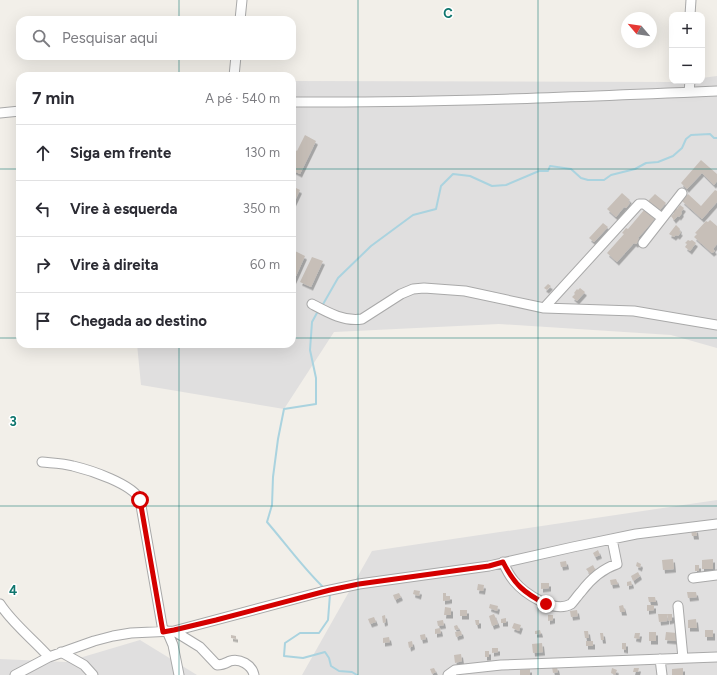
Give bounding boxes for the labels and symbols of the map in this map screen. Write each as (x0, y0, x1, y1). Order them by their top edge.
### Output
text: C (443, 6, 453, 21)
north arrow (621, 12, 657, 48)
text: 3 (9, 414, 17, 429)
route start (131, 491, 149, 509)
text: 4 (9, 583, 17, 598)
route end (537, 595, 555, 613)

